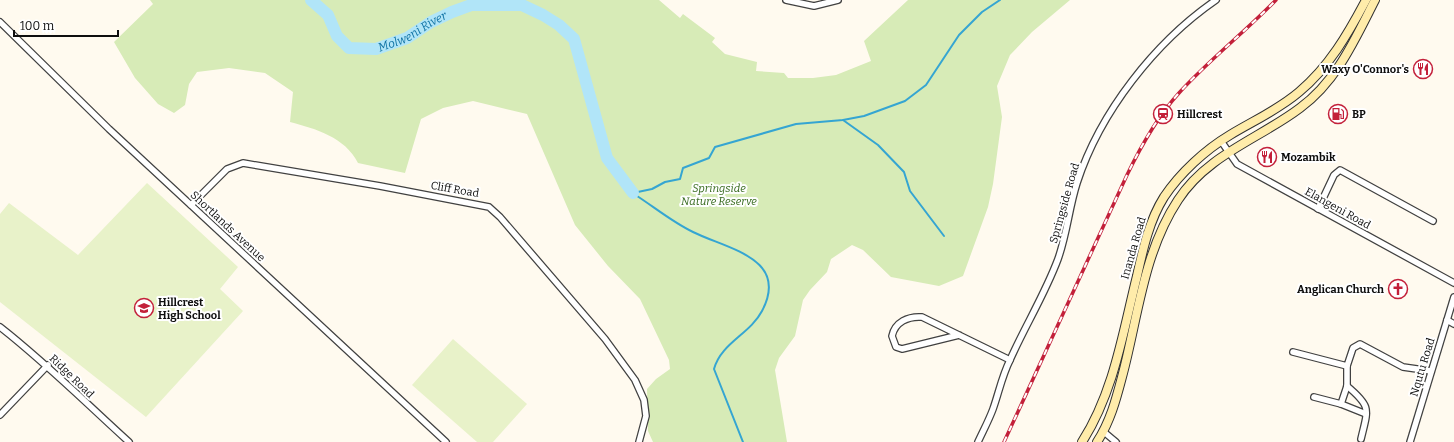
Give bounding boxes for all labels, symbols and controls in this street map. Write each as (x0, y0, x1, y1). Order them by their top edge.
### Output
water label: Molweni River (376, 8, 450, 55)
scale bar (14, 12, 118, 38)
text: 100 m (20, 19, 55, 33)
restaurant icon: Waxy O'Connor's (1412, 58, 1434, 80)
place label: Waxy O'Connor's (1321, 63, 1410, 76)
station icon: Hillcrest (1152, 103, 1174, 125)
fuel station icon: BP (1327, 103, 1349, 125)
place label: Hillcrest (1177, 108, 1223, 121)
place label: BP (1352, 108, 1366, 121)
restaurant icon: Mozambik (1256, 146, 1278, 168)
place label: Mozambik (1281, 151, 1336, 164)
street label: Springside Road (1047, 161, 1082, 245)
street label: Cliff Road (430, 179, 481, 200)
park label: Springside Nature Reserve (681, 182, 757, 208)
street label: Elangeni Road (1303, 185, 1373, 232)
street label: Shortlands Avenue (188, 188, 268, 264)
street label: Inanda Road (1118, 215, 1149, 281)
church icon: Anglican Church (1387, 278, 1409, 300)
place label: Anglican Church (1297, 283, 1384, 296)
place label: Hillcrest High School (158, 296, 221, 322)
school or university icon: Hillcrest High School (133, 297, 155, 319)
street label: Nqutu Road (1407, 336, 1438, 398)
street label: Ridge Road (47, 352, 97, 401)

